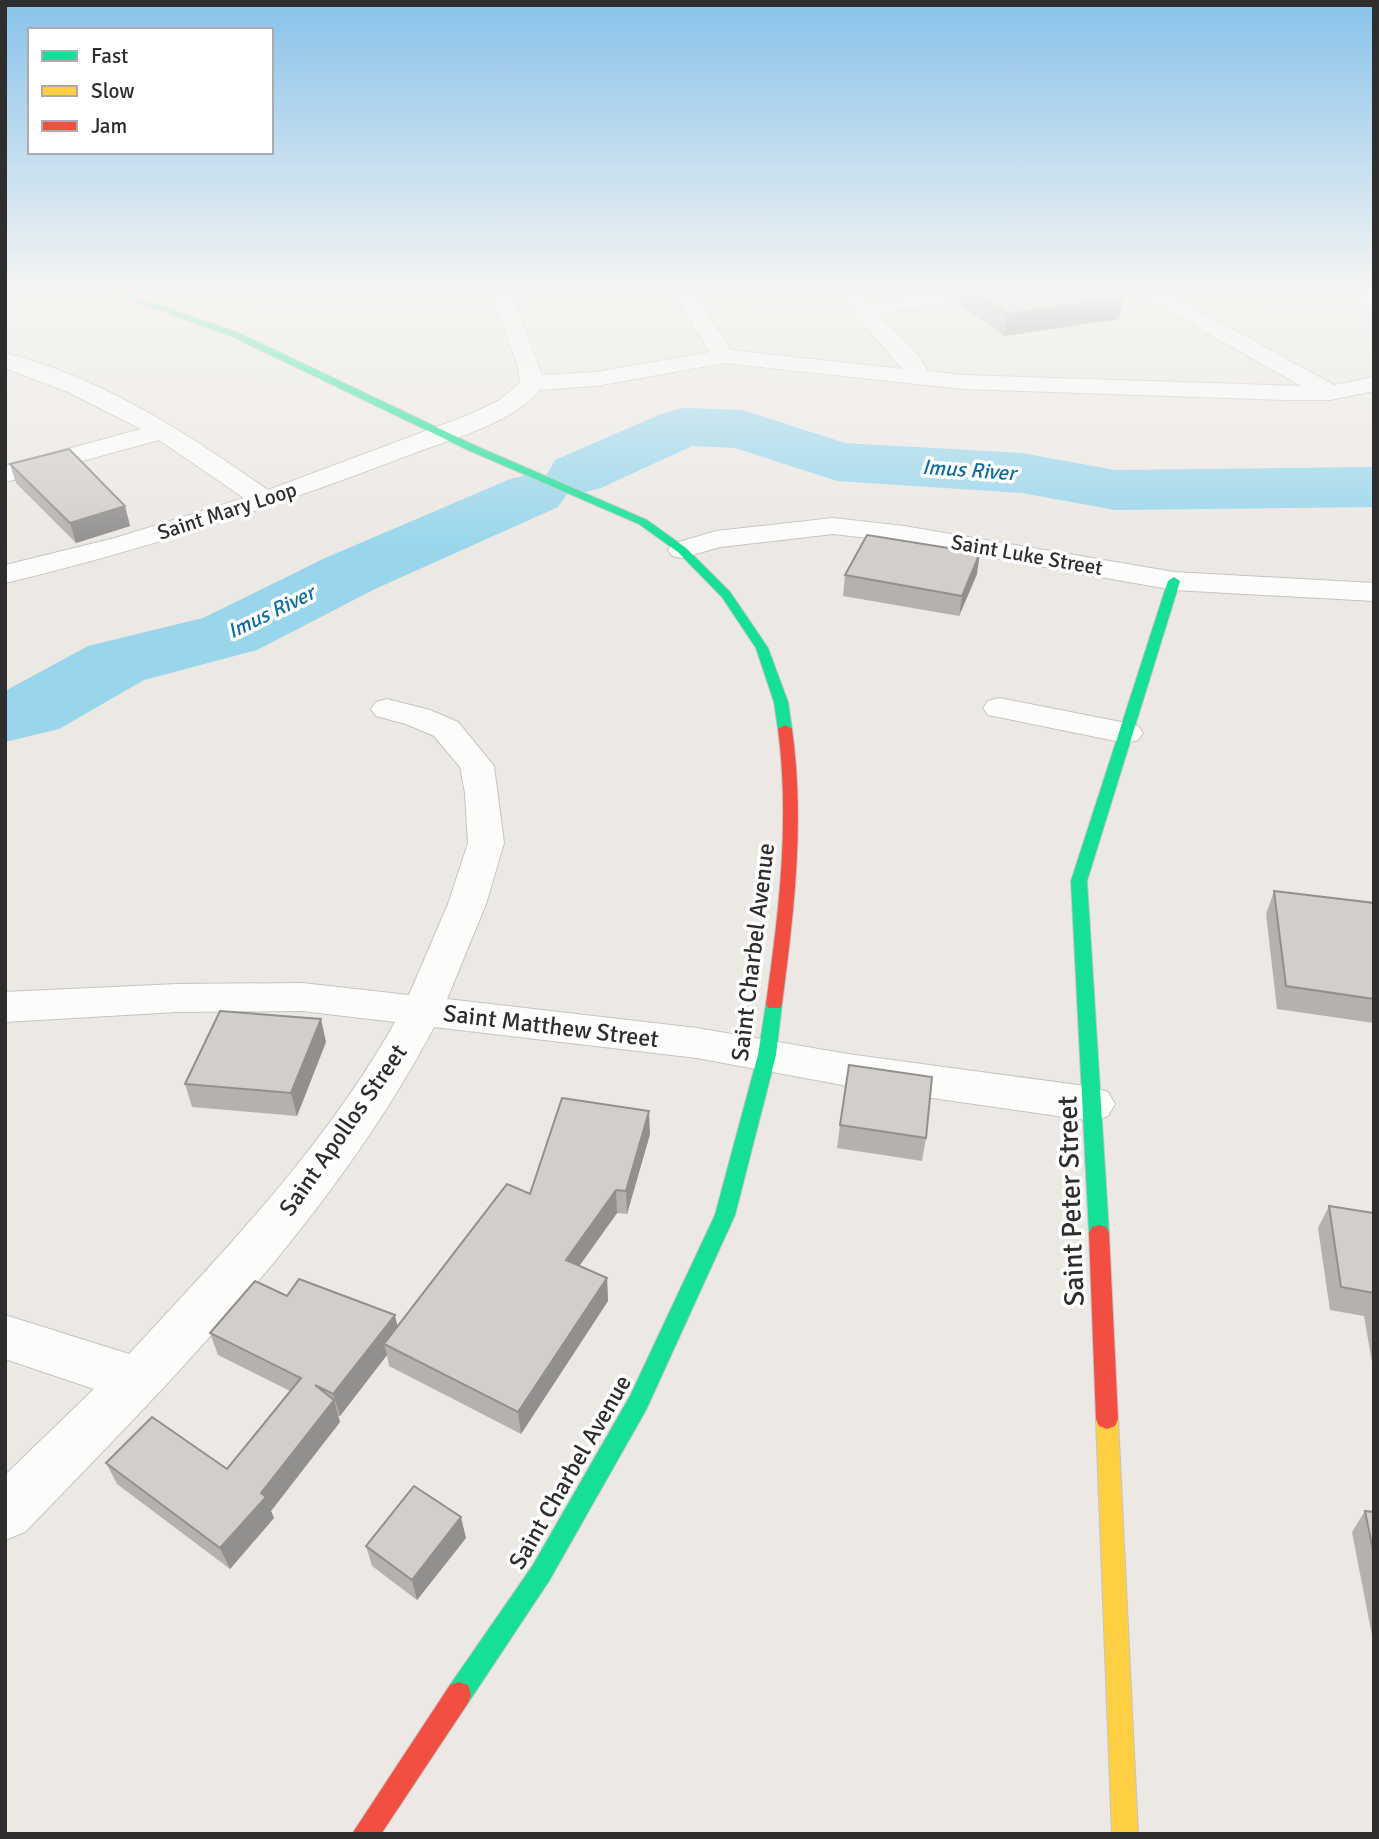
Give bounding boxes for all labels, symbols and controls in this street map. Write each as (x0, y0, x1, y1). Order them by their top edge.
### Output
legend (28, 28, 273, 154)
text: Fast (91, 43, 128, 69)
text: Slow (91, 78, 135, 104)
text: Jam (91, 113, 127, 139)
water label: Imus River (921, 454, 1020, 486)
street label: Saint Mary Loop (154, 476, 300, 546)
street label: Saint Luke Street (949, 529, 1105, 581)
water label: Imus River (223, 578, 322, 644)
street label: Saint Charbel Avenue (725, 841, 781, 1063)
street label: Saint Matthew Street (442, 998, 660, 1054)
street label: Saint Apollos Street (272, 1038, 414, 1222)
street label: Saint Peter Street (1050, 1095, 1092, 1307)
street label: Saint Charbel Avenue (502, 1369, 638, 1575)

